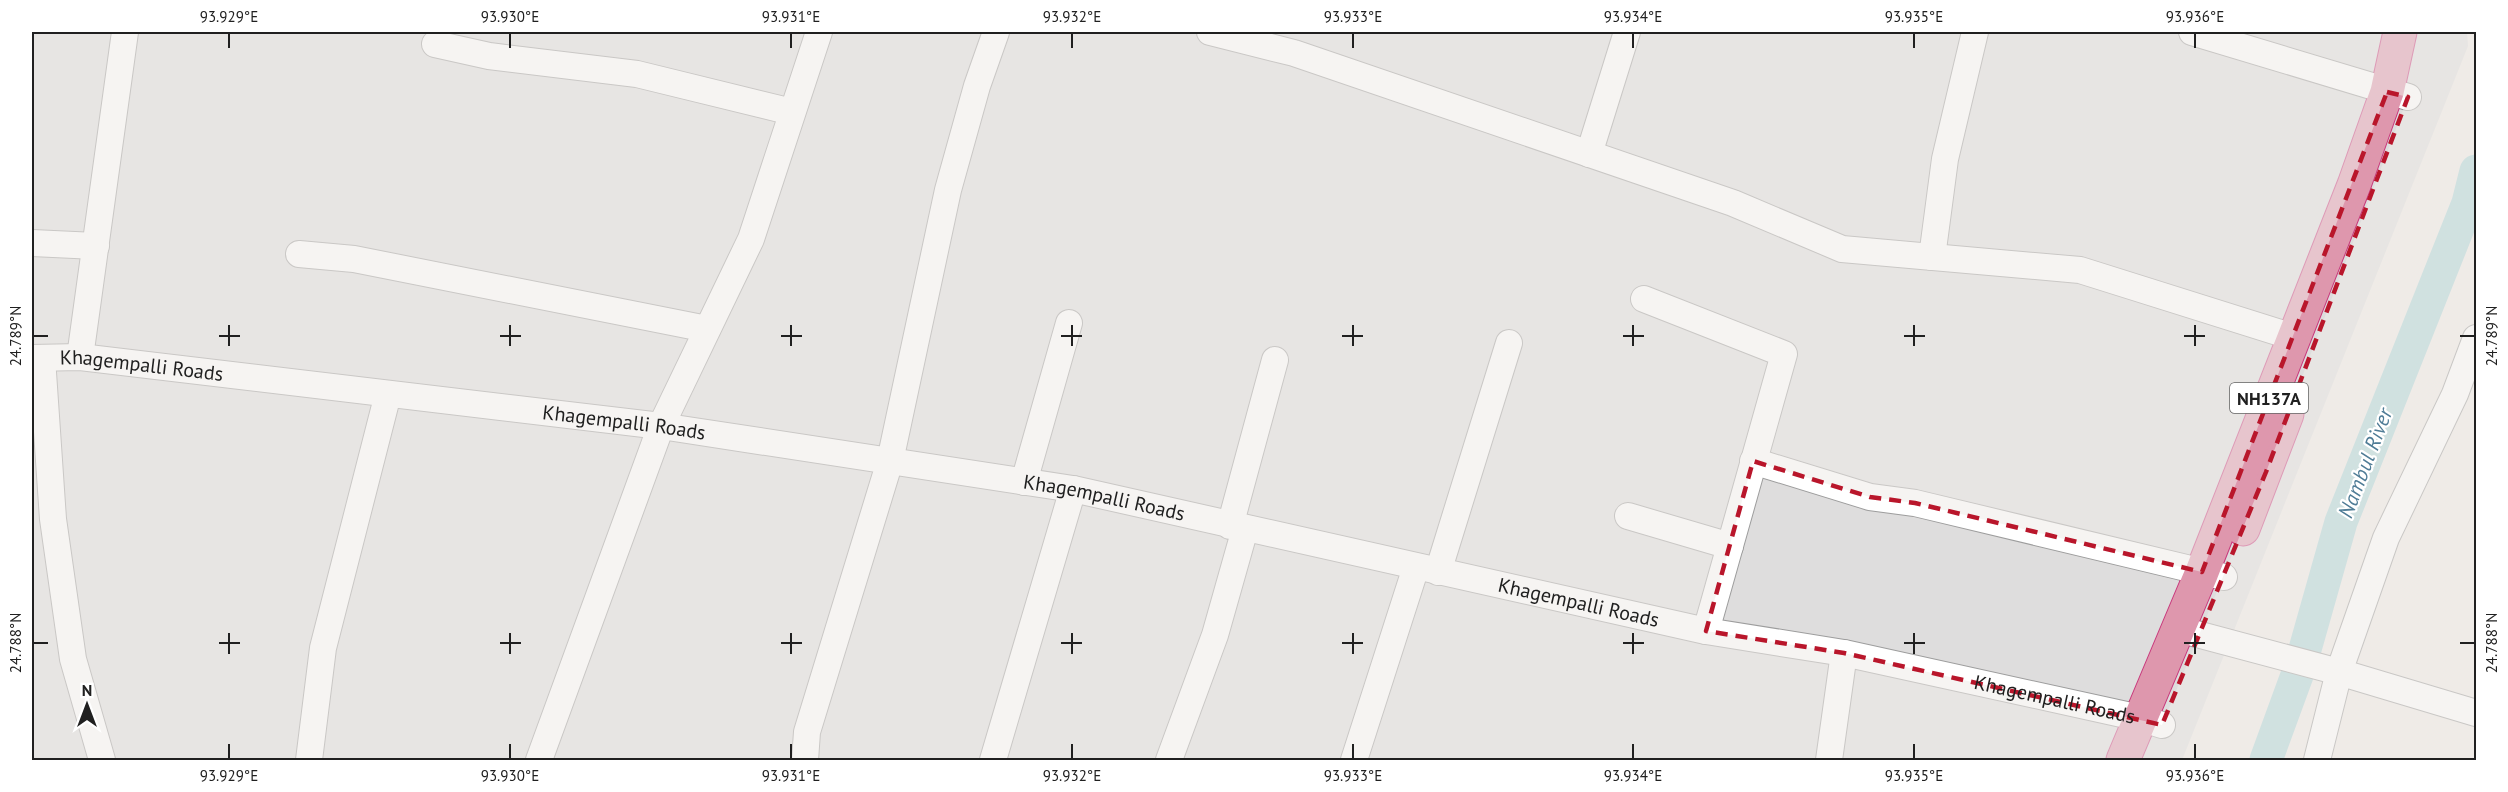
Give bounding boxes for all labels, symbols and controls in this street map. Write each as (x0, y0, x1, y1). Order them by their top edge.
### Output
text: 93.929°E (200, 7, 258, 26)
text: 93.930°E (481, 7, 539, 26)
text: 93.931°E (762, 7, 820, 26)
text: 93.932°E (1043, 7, 1101, 26)
text: 93.933°E (1324, 7, 1382, 26)
text: 93.934°E (1604, 7, 1662, 26)
text: 93.935°E (1885, 7, 1943, 26)
text: 93.936°E (2166, 7, 2224, 26)
text: 24.789°N (6, 306, 25, 366)
text: 24.789°N (2482, 306, 2501, 366)
street label: Khagempalli Roads (60, 344, 225, 387)
road number: NH137A (2230, 383, 2308, 413)
street label: Khagempalli Roads (541, 399, 707, 446)
water label: Nambul River (2332, 402, 2399, 522)
street label: Khagempalli Roads (1022, 469, 1187, 527)
street label: Khagempalli Roads (1496, 572, 1662, 633)
text: 24.788°N (6, 613, 25, 673)
text: 24.788°N (2482, 613, 2501, 673)
street label: Khagempalli Roads (1972, 669, 2138, 730)
north arrow (57, 675, 117, 735)
text: N (82, 680, 92, 700)
text: 93.929°E (200, 766, 258, 785)
text: 93.930°E (481, 766, 539, 785)
text: 93.931°E (762, 766, 820, 785)
text: 93.932°E (1043, 766, 1101, 785)
text: 93.933°E (1324, 766, 1382, 785)
text: 93.934°E (1604, 766, 1662, 785)
text: 93.935°E (1885, 766, 1943, 785)
text: 93.936°E (2166, 766, 2224, 785)

